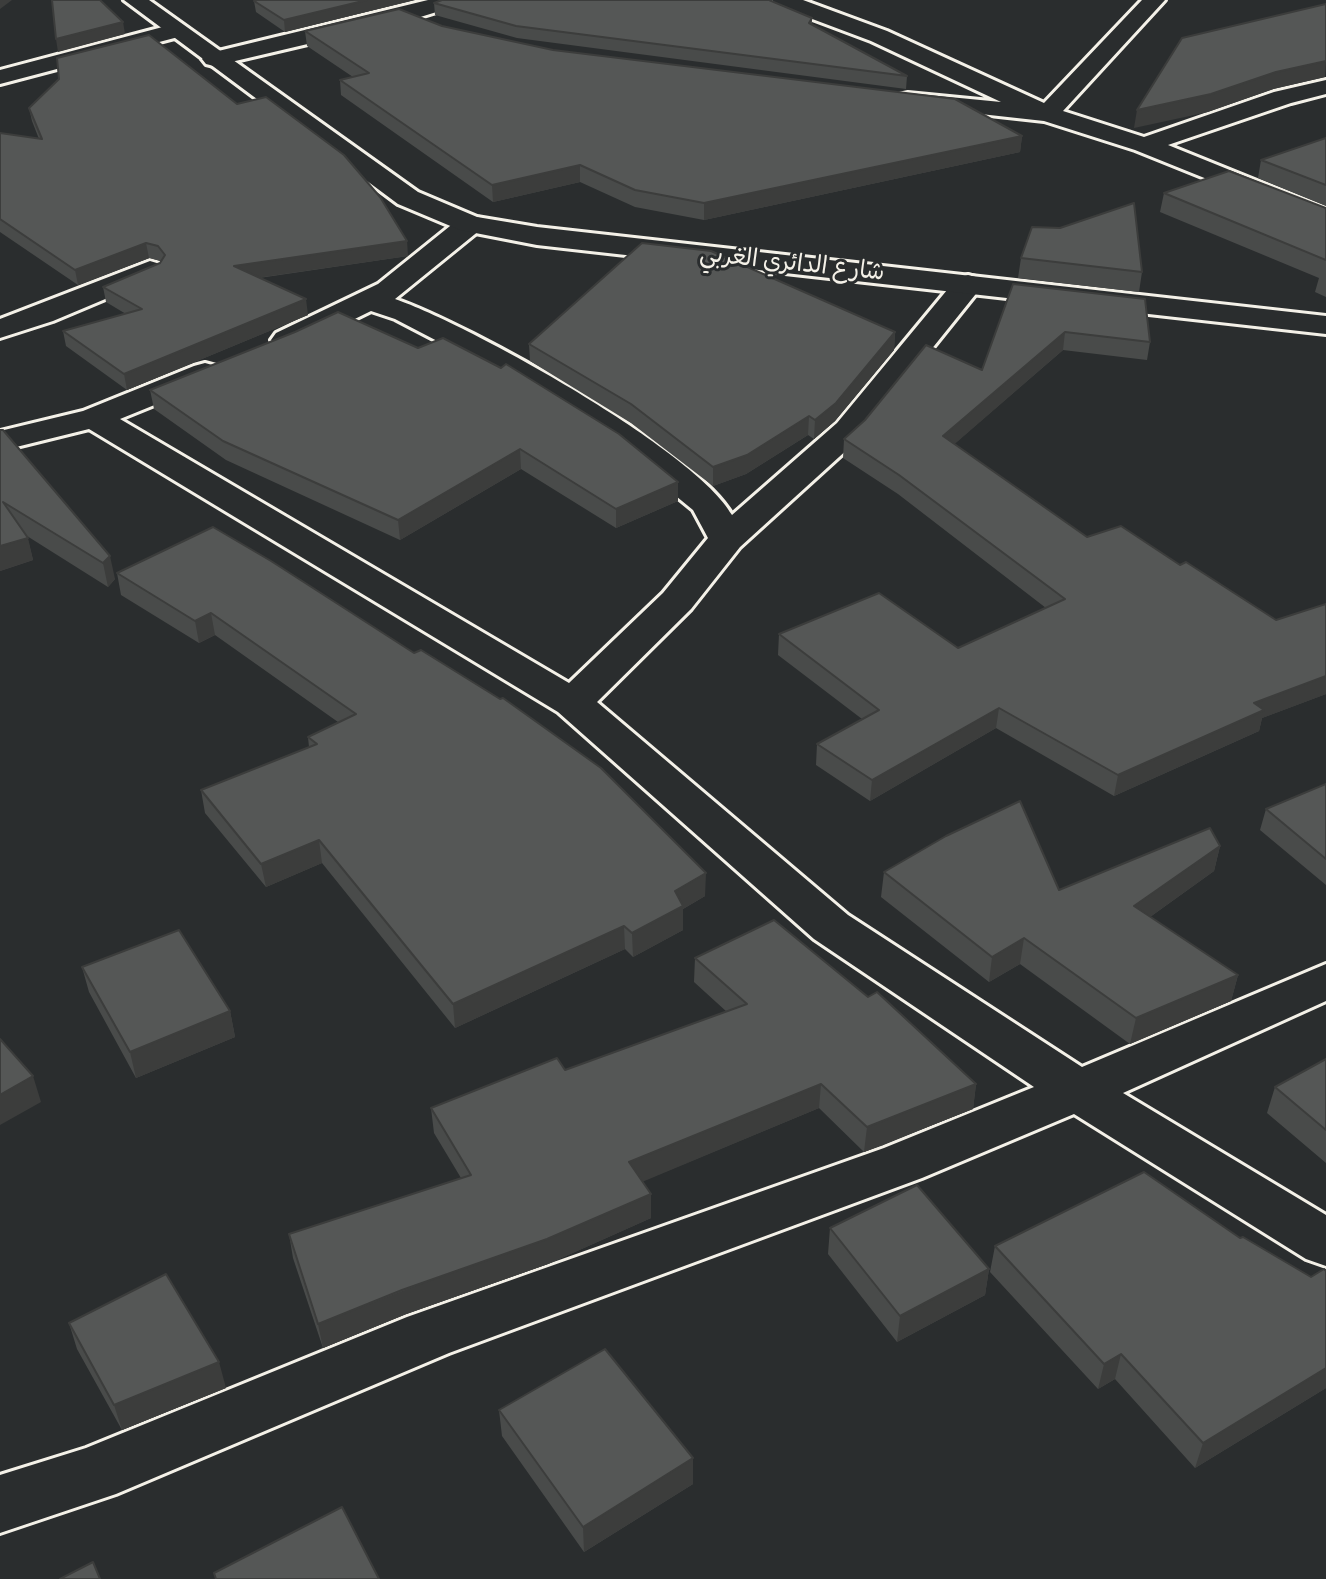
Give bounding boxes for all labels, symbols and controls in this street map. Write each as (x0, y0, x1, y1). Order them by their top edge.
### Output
street label: شارع الدائري الغربي (698, 240, 886, 288)

